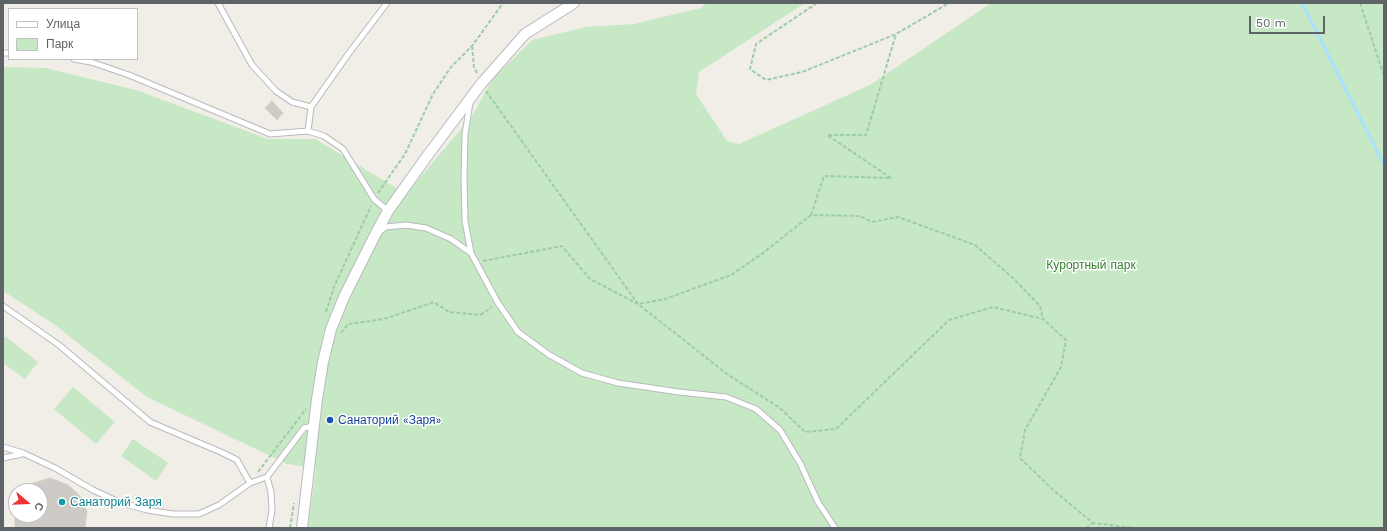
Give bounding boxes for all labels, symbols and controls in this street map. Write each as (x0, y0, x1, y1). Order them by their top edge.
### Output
legend (8, 8, 138, 60)
scale bar (1251, 8, 1327, 34)
text: 50 m (1256, 16, 1286, 30)
text: Улица (46, 17, 80, 31)
text: Парк (46, 37, 73, 51)
park label: Курортный парк (1046, 258, 1136, 272)
place label: Санаторий «Заря» (338, 413, 442, 427)
marker: Санаторий «Заря» (325, 415, 335, 425)
north arrow (8, 483, 48, 523)
place label: Санаторий Заря (70, 495, 162, 509)
marker: Санаторий Заря (57, 497, 67, 507)
text: С (31, 501, 46, 513)

